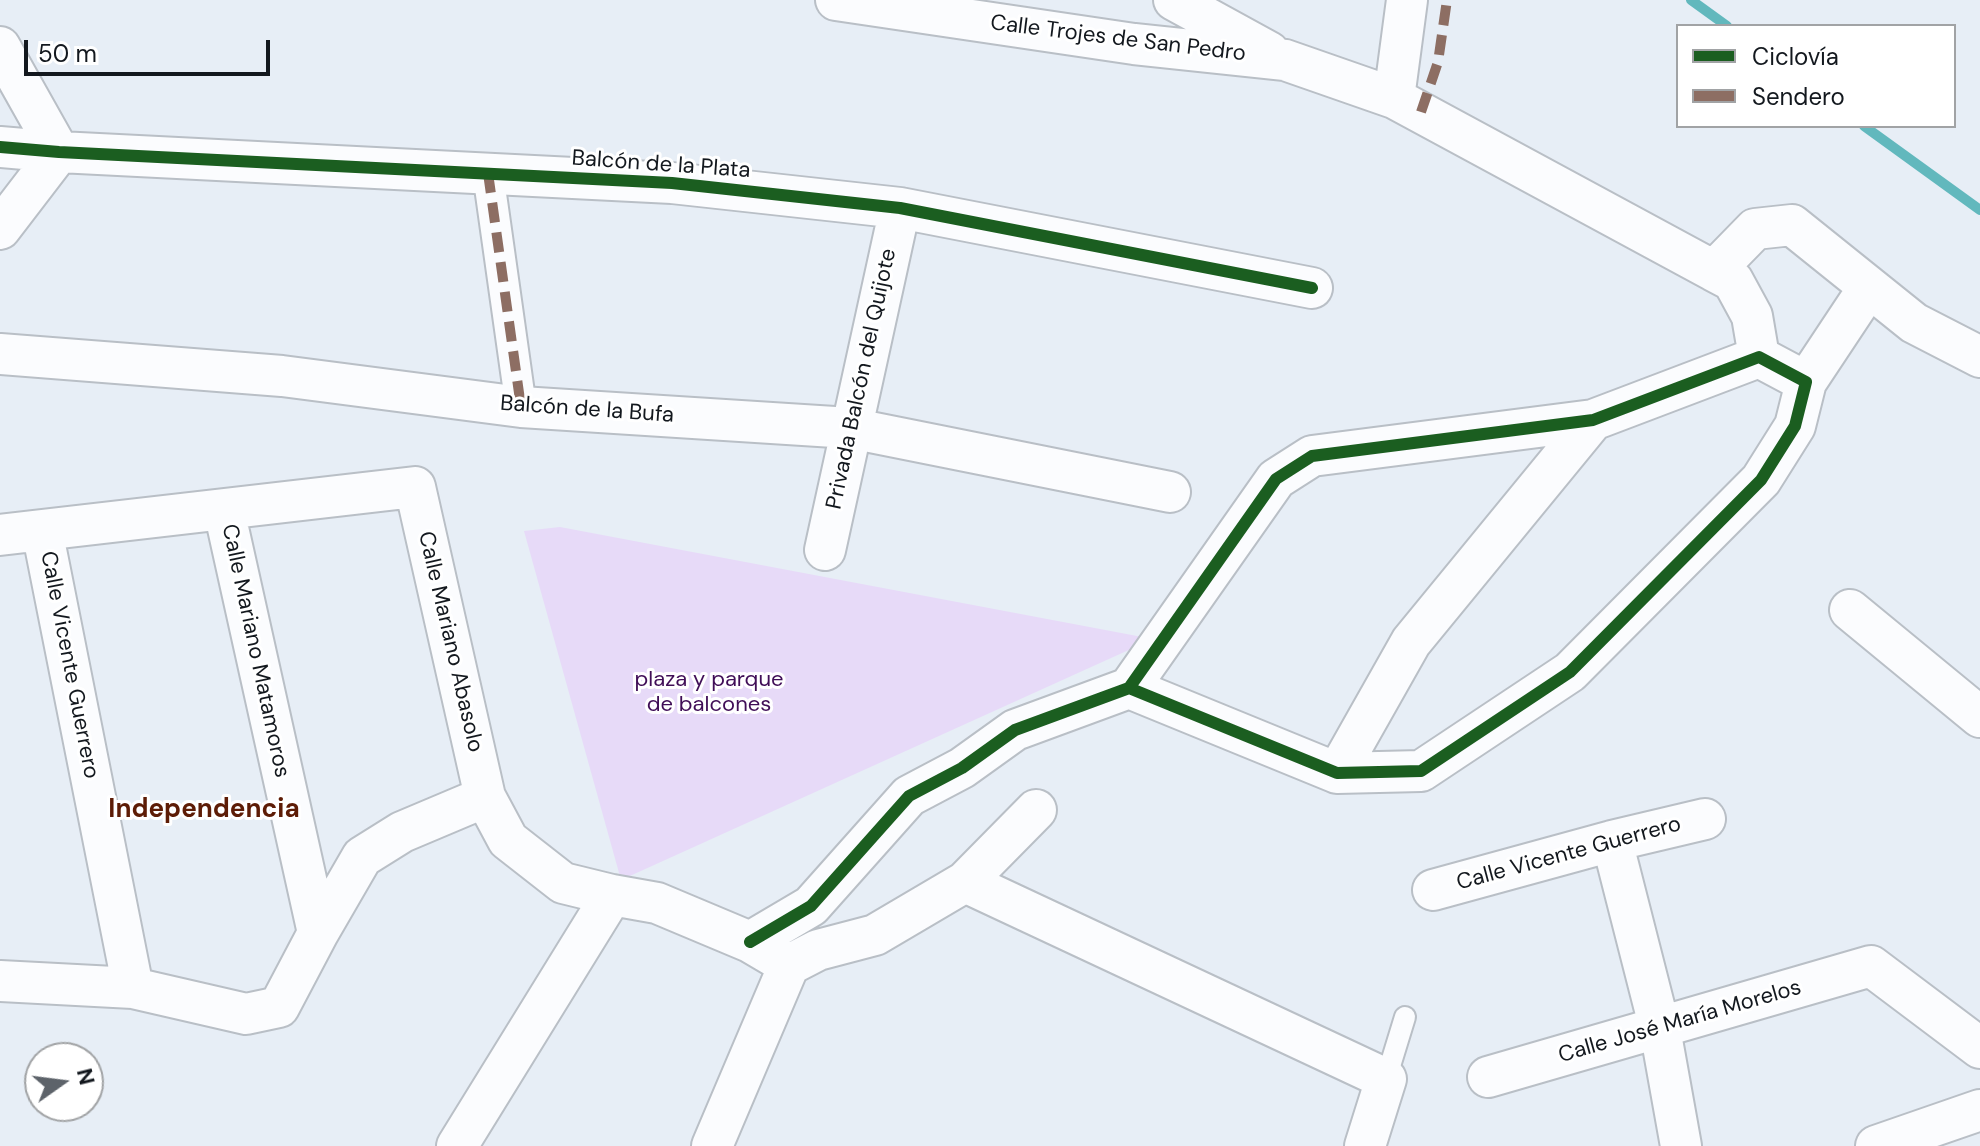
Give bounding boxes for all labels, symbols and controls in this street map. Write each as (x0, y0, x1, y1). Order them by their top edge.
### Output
street label: Calle Trojes de San Pedro (989, 10, 1247, 68)
scale bar (28, 24, 274, 74)
legend (1676, 24, 1956, 128)
text: 50 m (38, 38, 97, 69)
text: Ciclovía (1752, 41, 1839, 72)
text: Sendero (1752, 81, 1845, 112)
street label: Balcón de la Plata (571, 146, 751, 184)
street label: Privada Balcón del Quijote (821, 246, 903, 512)
street label: Balcón de la Bufa (499, 391, 675, 429)
street label: Calle Mariano Matamoros (215, 522, 295, 780)
street label: Calle Mariano Abasolo (412, 529, 488, 755)
street label: Calle Vicente Guerrero (34, 549, 104, 781)
park label: plaza y parque de balcones (635, 667, 783, 718)
district label: Independencia (108, 794, 300, 826)
street label: Calle Vicente Guerrero (1454, 811, 1684, 897)
street label: Calle José María Morelos (1556, 975, 1804, 1069)
north arrow (24, 1042, 104, 1122)
text: N (70, 1065, 102, 1088)

